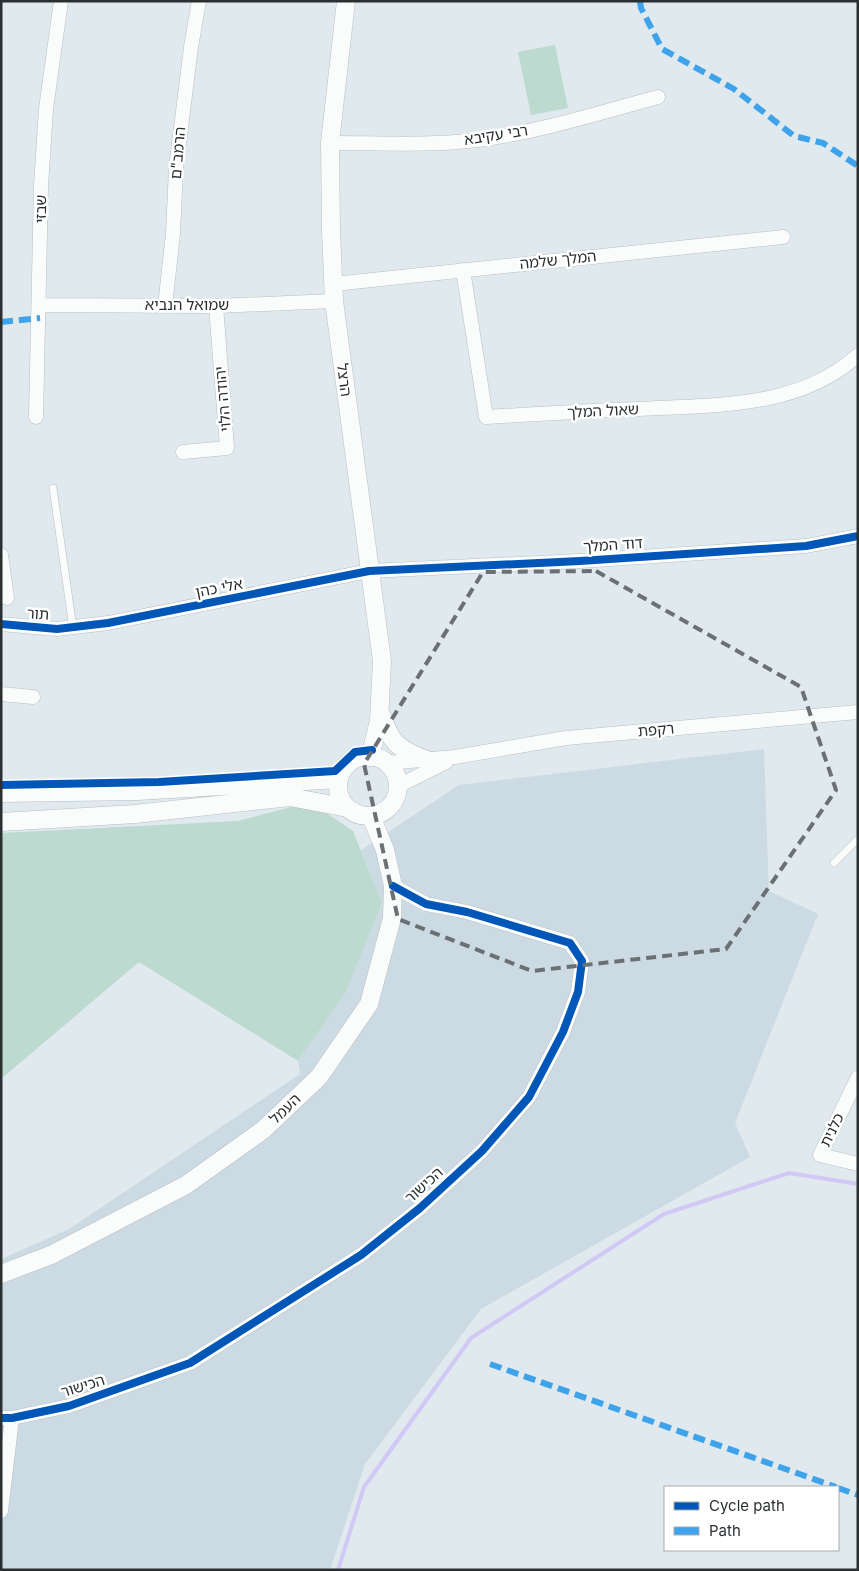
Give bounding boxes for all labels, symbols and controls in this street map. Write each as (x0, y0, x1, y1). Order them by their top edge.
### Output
street label: רבי עקיבא (463, 120, 529, 149)
street label: הרמב"ם (166, 126, 189, 180)
street label: שבזי (31, 195, 50, 223)
street label: המלך שלמה (519, 246, 597, 273)
street label: שמואל הנביא (145, 295, 229, 314)
street label: הרצל (333, 362, 356, 398)
street label: יהודה הלוי (210, 365, 235, 433)
street label: שאול המלך (567, 399, 639, 422)
street label: דוד המלך (582, 533, 643, 556)
street label: אלי כהן (194, 574, 244, 601)
street label: תור (26, 603, 50, 624)
street label: רקפת (637, 718, 675, 741)
street label: העמל (265, 1089, 304, 1128)
street label: כלנית (815, 1109, 848, 1150)
street label: הכישור (401, 1163, 447, 1207)
street label: הכישור (59, 1370, 107, 1401)
legend (664, 1486, 839, 1551)
text: Cycle path (709, 1496, 785, 1515)
text: Path (709, 1521, 741, 1540)

